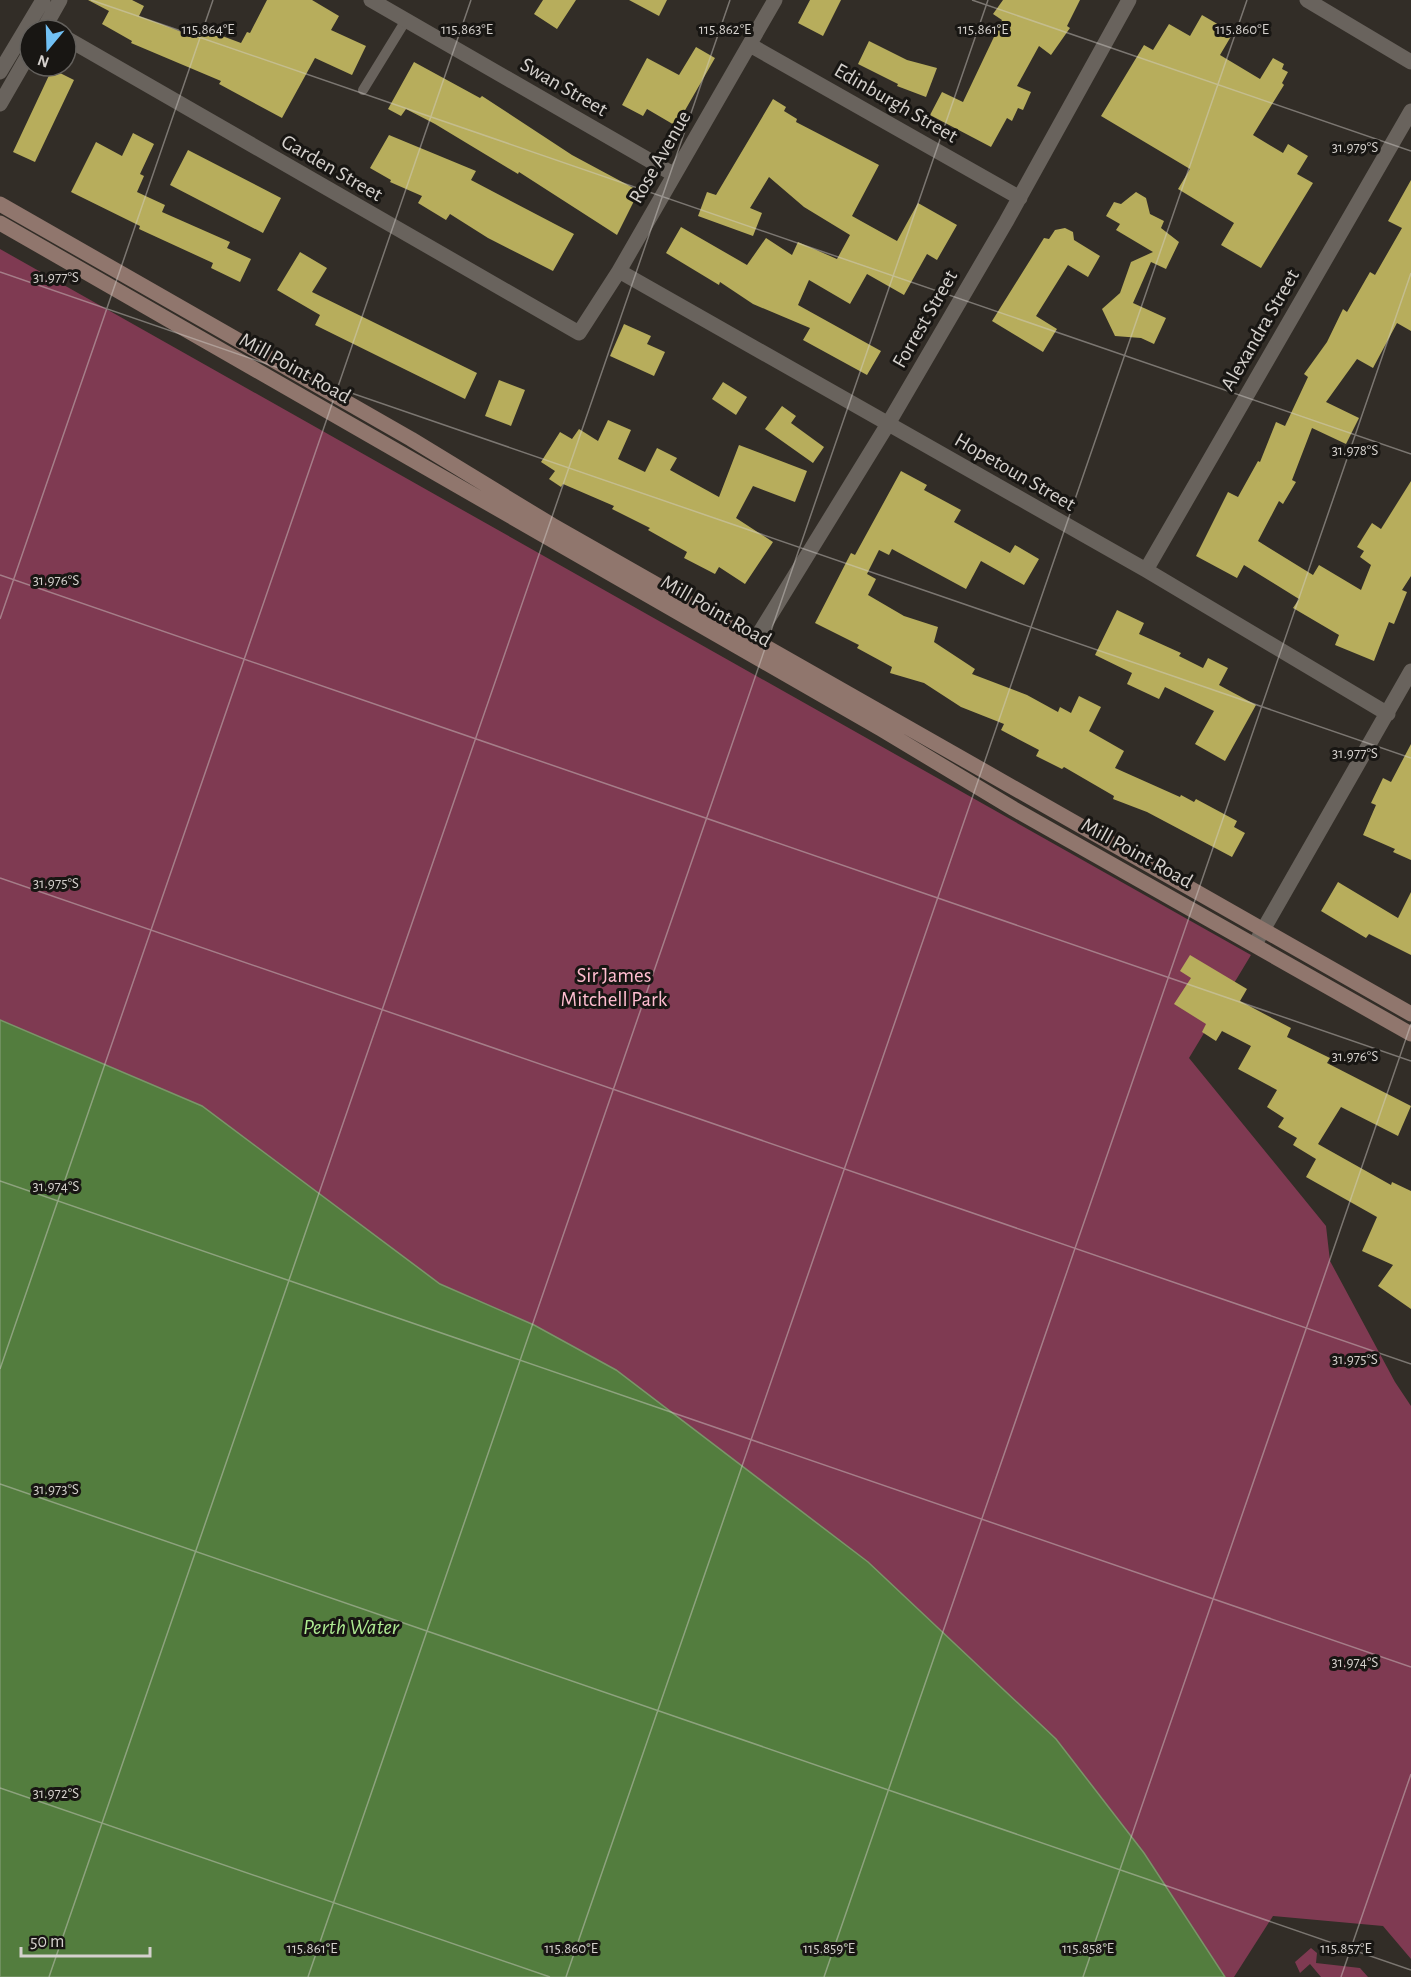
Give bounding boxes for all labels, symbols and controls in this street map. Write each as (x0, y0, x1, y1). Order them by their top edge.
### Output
north arrow (18, 18, 78, 78)
text: 115.864°E (181, 22, 235, 37)
text: 115.863°E (441, 22, 493, 37)
text: 115.862°E (699, 22, 751, 37)
text: 115.861°E (958, 22, 1008, 37)
text: 115.860°E (1215, 22, 1269, 37)
text: N (36, 52, 51, 71)
street label: Swan Street (517, 54, 611, 120)
street label: Edinburgh Street (831, 59, 961, 147)
street label: Rose Avenue (625, 107, 695, 207)
street label: Garden Street (278, 131, 386, 205)
text: 31.979°S (1332, 140, 1378, 155)
street label: Forrest Street (889, 266, 962, 371)
street label: Alexandra Street (1217, 266, 1303, 394)
text: 31.977°S (33, 270, 79, 285)
street label: Mill Point Road (236, 329, 354, 407)
street label: Hopetoun Street (951, 429, 1079, 515)
text: 31.978°S (1332, 443, 1378, 458)
street label: Mill Point Road (657, 571, 775, 651)
text: 31.976°S (33, 573, 79, 588)
text: 31.977°S (1332, 746, 1378, 761)
street label: Mill Point Road (1078, 814, 1196, 892)
text: 31.975°S (33, 876, 79, 891)
park label: Sir James Mitchell Park (561, 965, 668, 1010)
text: 31.976°S (1332, 1049, 1378, 1064)
text: 31.974°S (33, 1179, 79, 1194)
text: 31.975°S (1332, 1352, 1378, 1367)
text: 31.973°S (33, 1482, 79, 1497)
water label: Perth Water (303, 1616, 400, 1638)
text: 31.974°S (1332, 1655, 1378, 1670)
text: 31.972°S (33, 1786, 79, 1801)
scale bar (21, 1920, 150, 1958)
text: 50 m (30, 1933, 64, 1951)
text: 115.861°E (287, 1941, 337, 1956)
text: 115.860°E (544, 1941, 598, 1956)
text: 115.859°E (803, 1941, 855, 1956)
text: 115.858°E (1062, 1941, 1114, 1956)
text: 115.857°E (1320, 1941, 1372, 1956)

